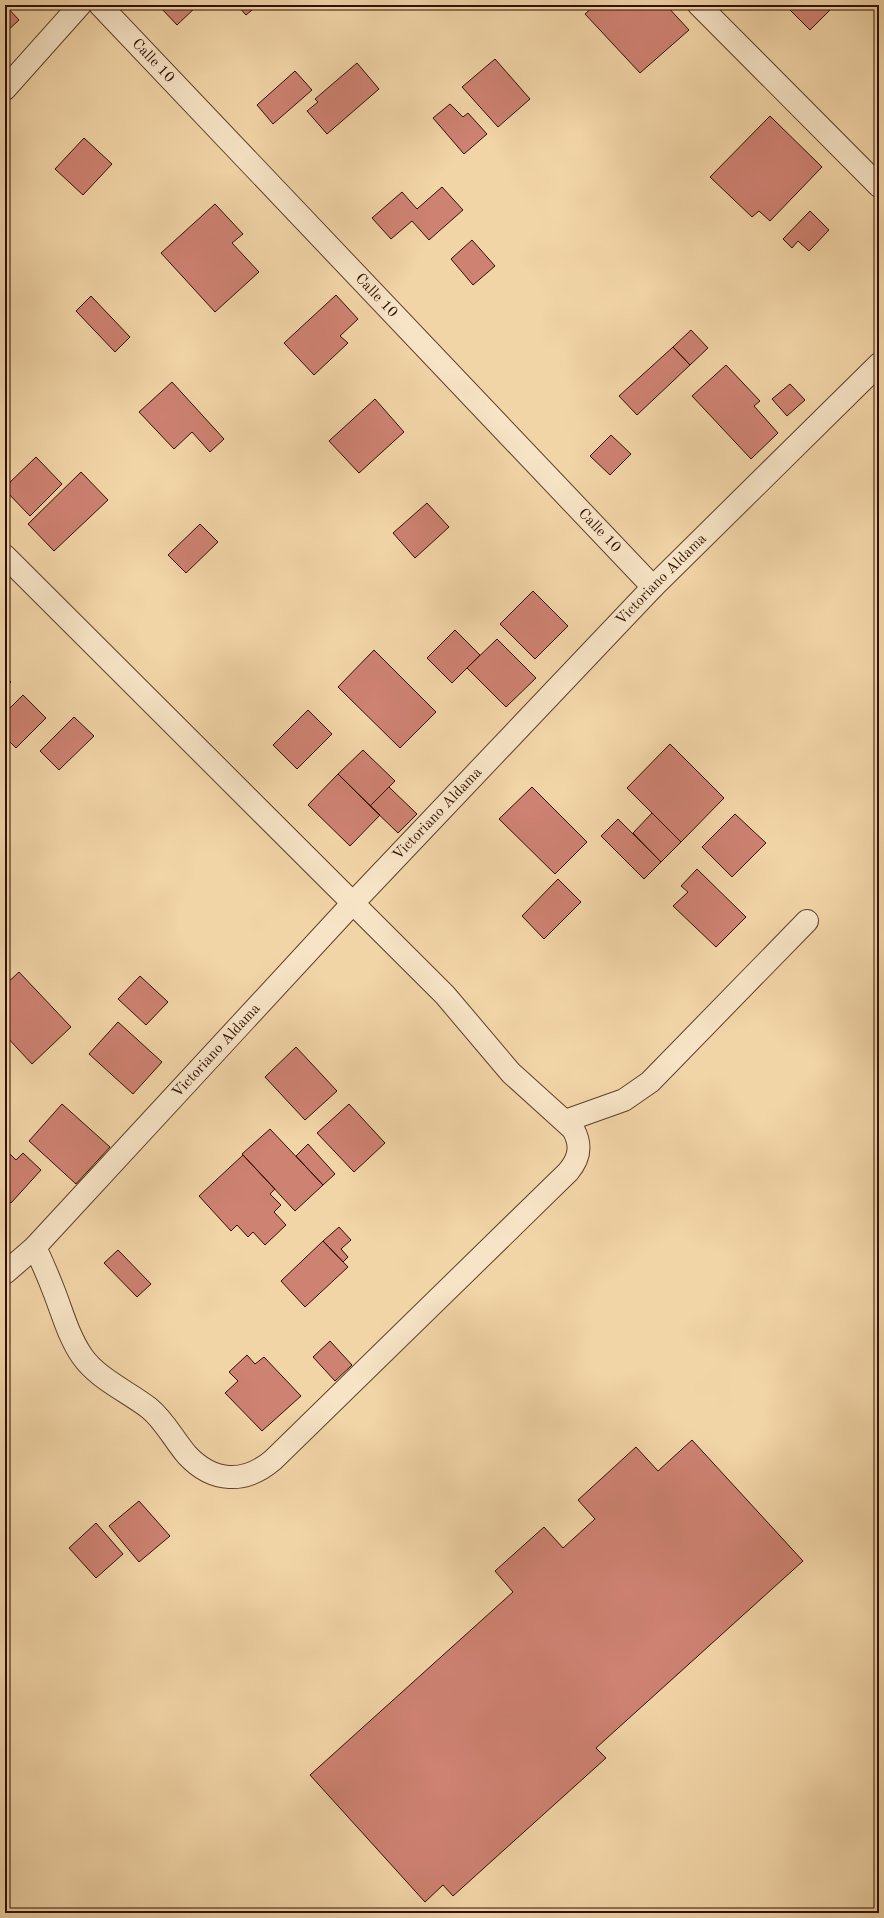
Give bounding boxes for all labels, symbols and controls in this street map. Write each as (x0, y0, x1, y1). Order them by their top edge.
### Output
street label: Calle 10 (129, 36, 177, 86)
street label: Calle 10 (352, 271, 400, 320)
street label: Calle 10 (575, 506, 623, 555)
street label: Victoriano Aldama (613, 531, 710, 628)
street label: Victoriano Aldama (390, 764, 485, 863)
street label: Victoriano Aldama (170, 1000, 264, 1101)

